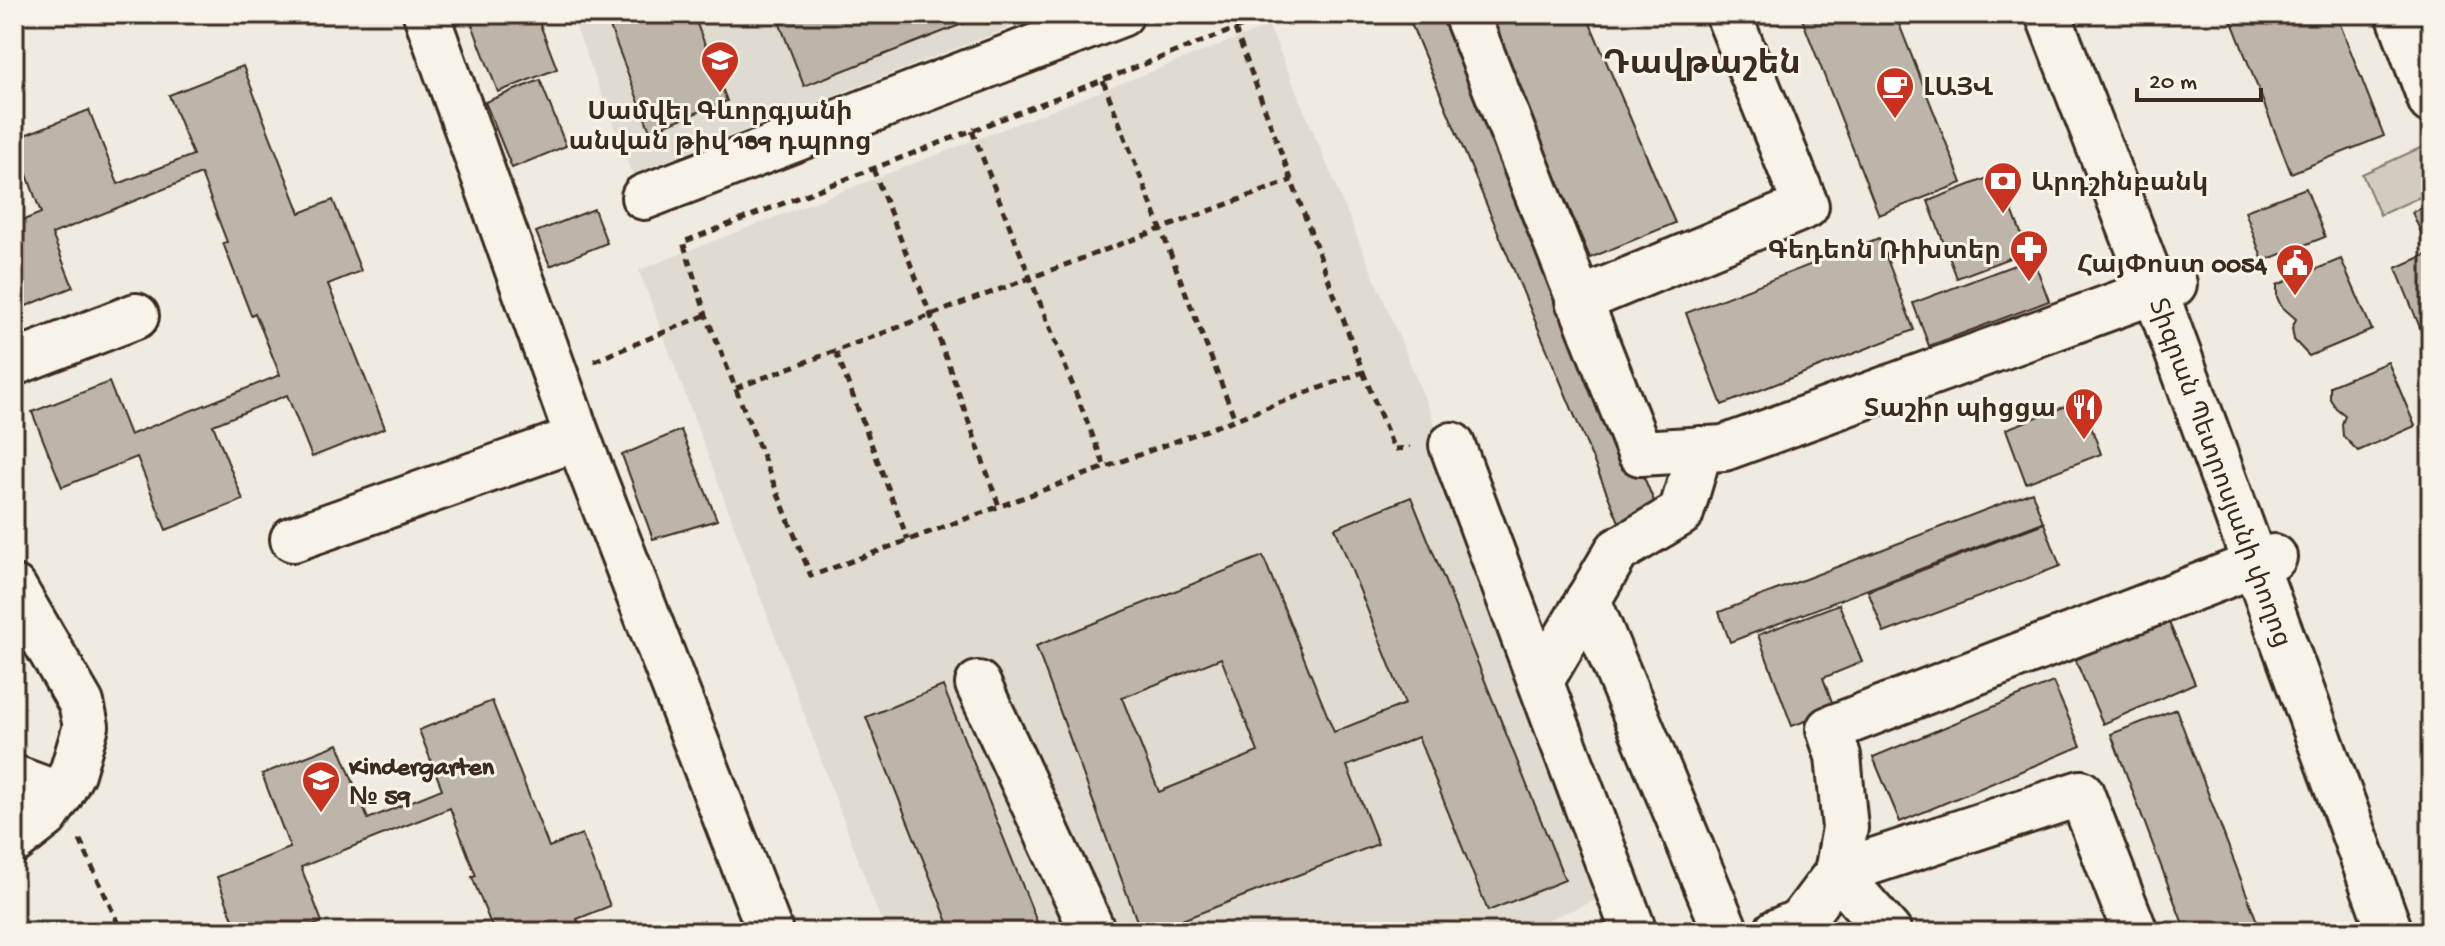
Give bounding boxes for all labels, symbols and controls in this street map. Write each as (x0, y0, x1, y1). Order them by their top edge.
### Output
school or university icon: Սամվել Գևորգյանի անվան թիվ 189 դպրոց (699, 39, 741, 94)
district label: Դավթաշեն (1603, 47, 1801, 87)
scale bar (2137, 52, 2261, 102)
cafe icon: ԼԱՅՎ (1874, 65, 1916, 120)
text: 20 m (2149, 69, 2197, 98)
place label: ԼԱՅՎ (1923, 75, 1994, 106)
place label: Սամվել Գևորգյանի անվան թիվ 189 դպրոց (568, 99, 872, 160)
bank icon: Արդշինբանկ (1982, 160, 2024, 215)
place label: Արդշինբանկ (2031, 170, 2208, 201)
pharmacy icon: Գեդեոն Ռիխտեր (2008, 228, 2050, 283)
place label: Գեդեոն Ռիխտեր (1768, 238, 2001, 269)
public building icon: ՀայՓոստ 0054 (2274, 242, 2316, 297)
place label: ՀայՓոստ 0054 (2077, 252, 2268, 283)
street label: Տիգրան Պետրոսյանի փողոց (2139, 295, 2295, 652)
restaurant icon: Տաշիր պիցցա (2063, 386, 2105, 441)
place label: Տաշիր պիցցա (1864, 396, 2056, 427)
place label: Kindergarten № 59 (348, 754, 495, 815)
school or university icon: Kindergarten № 59 (300, 759, 342, 814)

